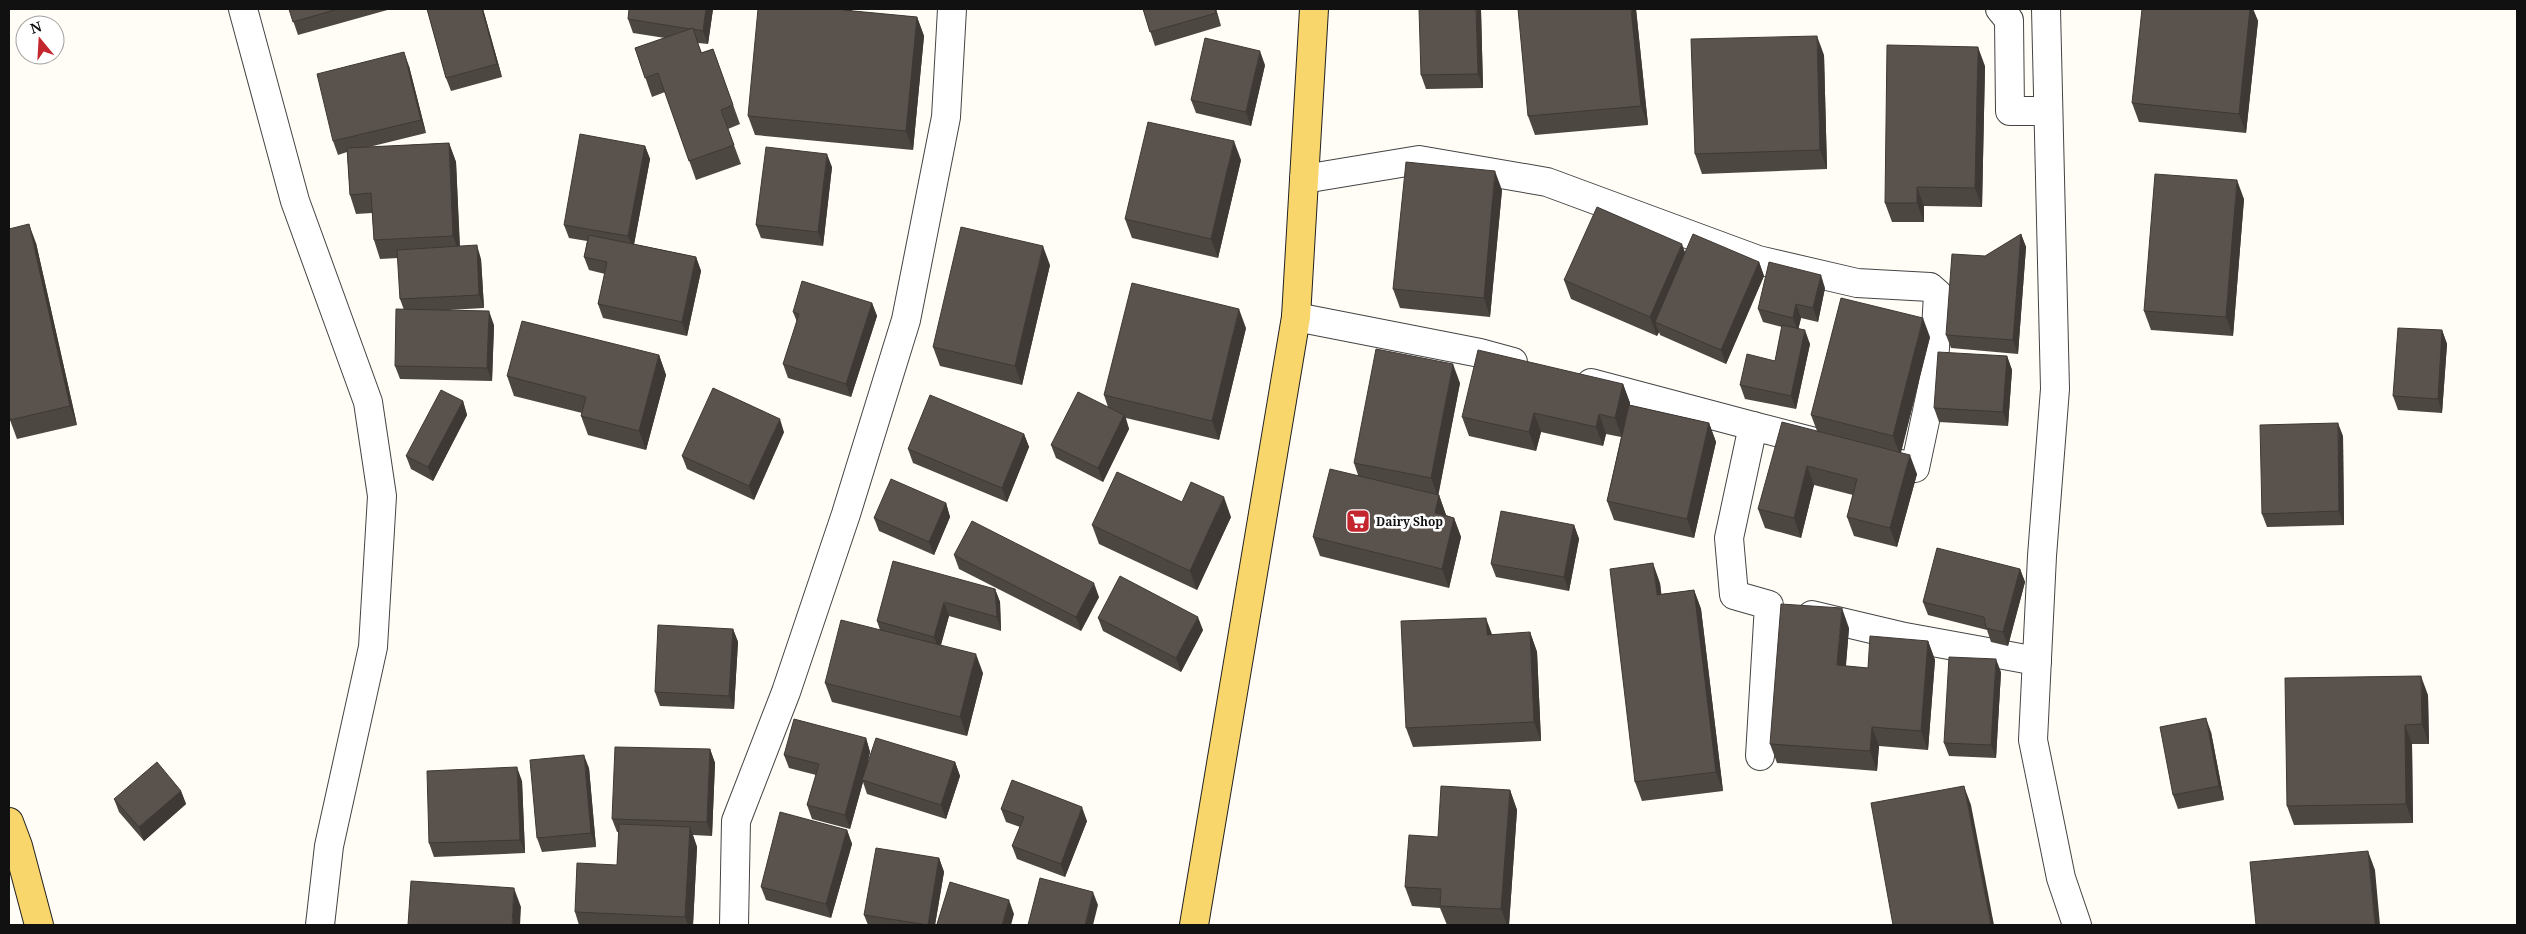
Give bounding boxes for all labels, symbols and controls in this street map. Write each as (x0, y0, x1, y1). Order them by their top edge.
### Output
north arrow (15, 15, 65, 65)
text: N (28, 16, 44, 38)
supermarket icon: Dairy Shop (1345, 508, 1371, 534)
place label: Dairy Shop (1376, 513, 1443, 530)

